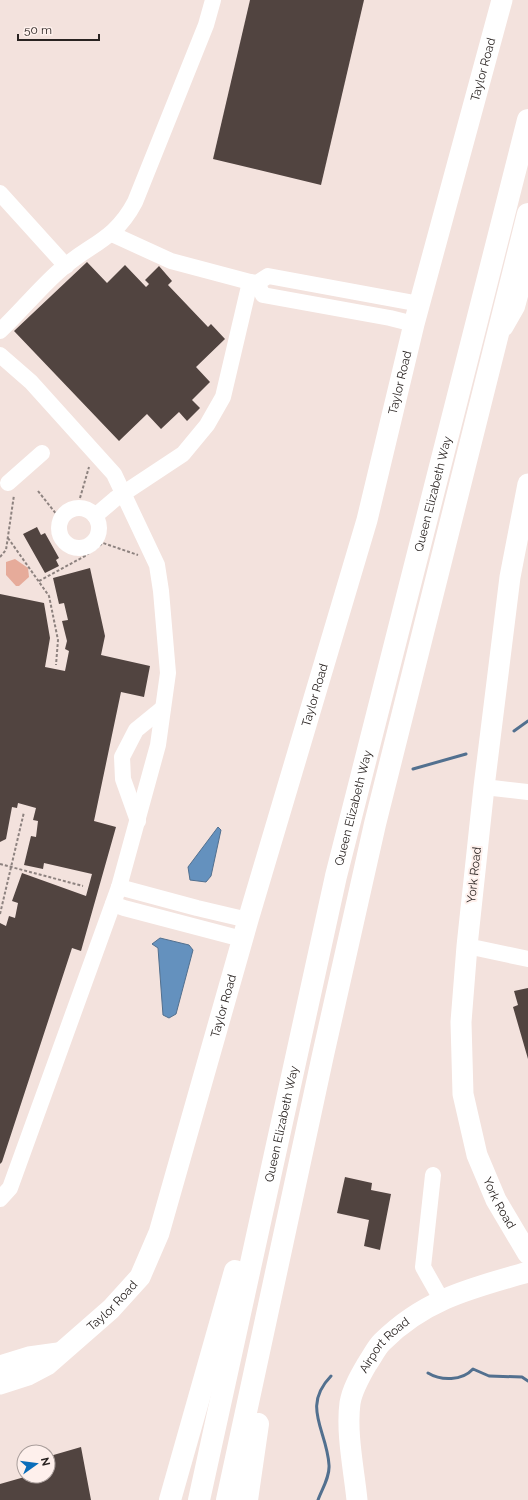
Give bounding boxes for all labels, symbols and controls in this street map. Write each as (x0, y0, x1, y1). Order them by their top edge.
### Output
scale bar (18, 16, 99, 42)
text: 50 m (24, 23, 52, 37)
street label: Taylor Road (468, 36, 498, 103)
street label: Taylor Road (386, 349, 414, 416)
street label: Queen Elizabeth Way (412, 434, 455, 553)
street label: Taylor Road (299, 662, 331, 728)
street label: Queen Elizabeth Way (332, 748, 375, 867)
street label: York Road (464, 846, 484, 904)
street label: Taylor Road (208, 973, 239, 1039)
street label: Queen Elizabeth Way (262, 1064, 301, 1183)
street label: York Road (480, 1175, 518, 1231)
street label: Taylor Road (84, 1278, 140, 1334)
street label: Airport Road (356, 1314, 412, 1375)
north arrow (16, 1444, 56, 1484)
text: N (38, 1456, 53, 1467)

